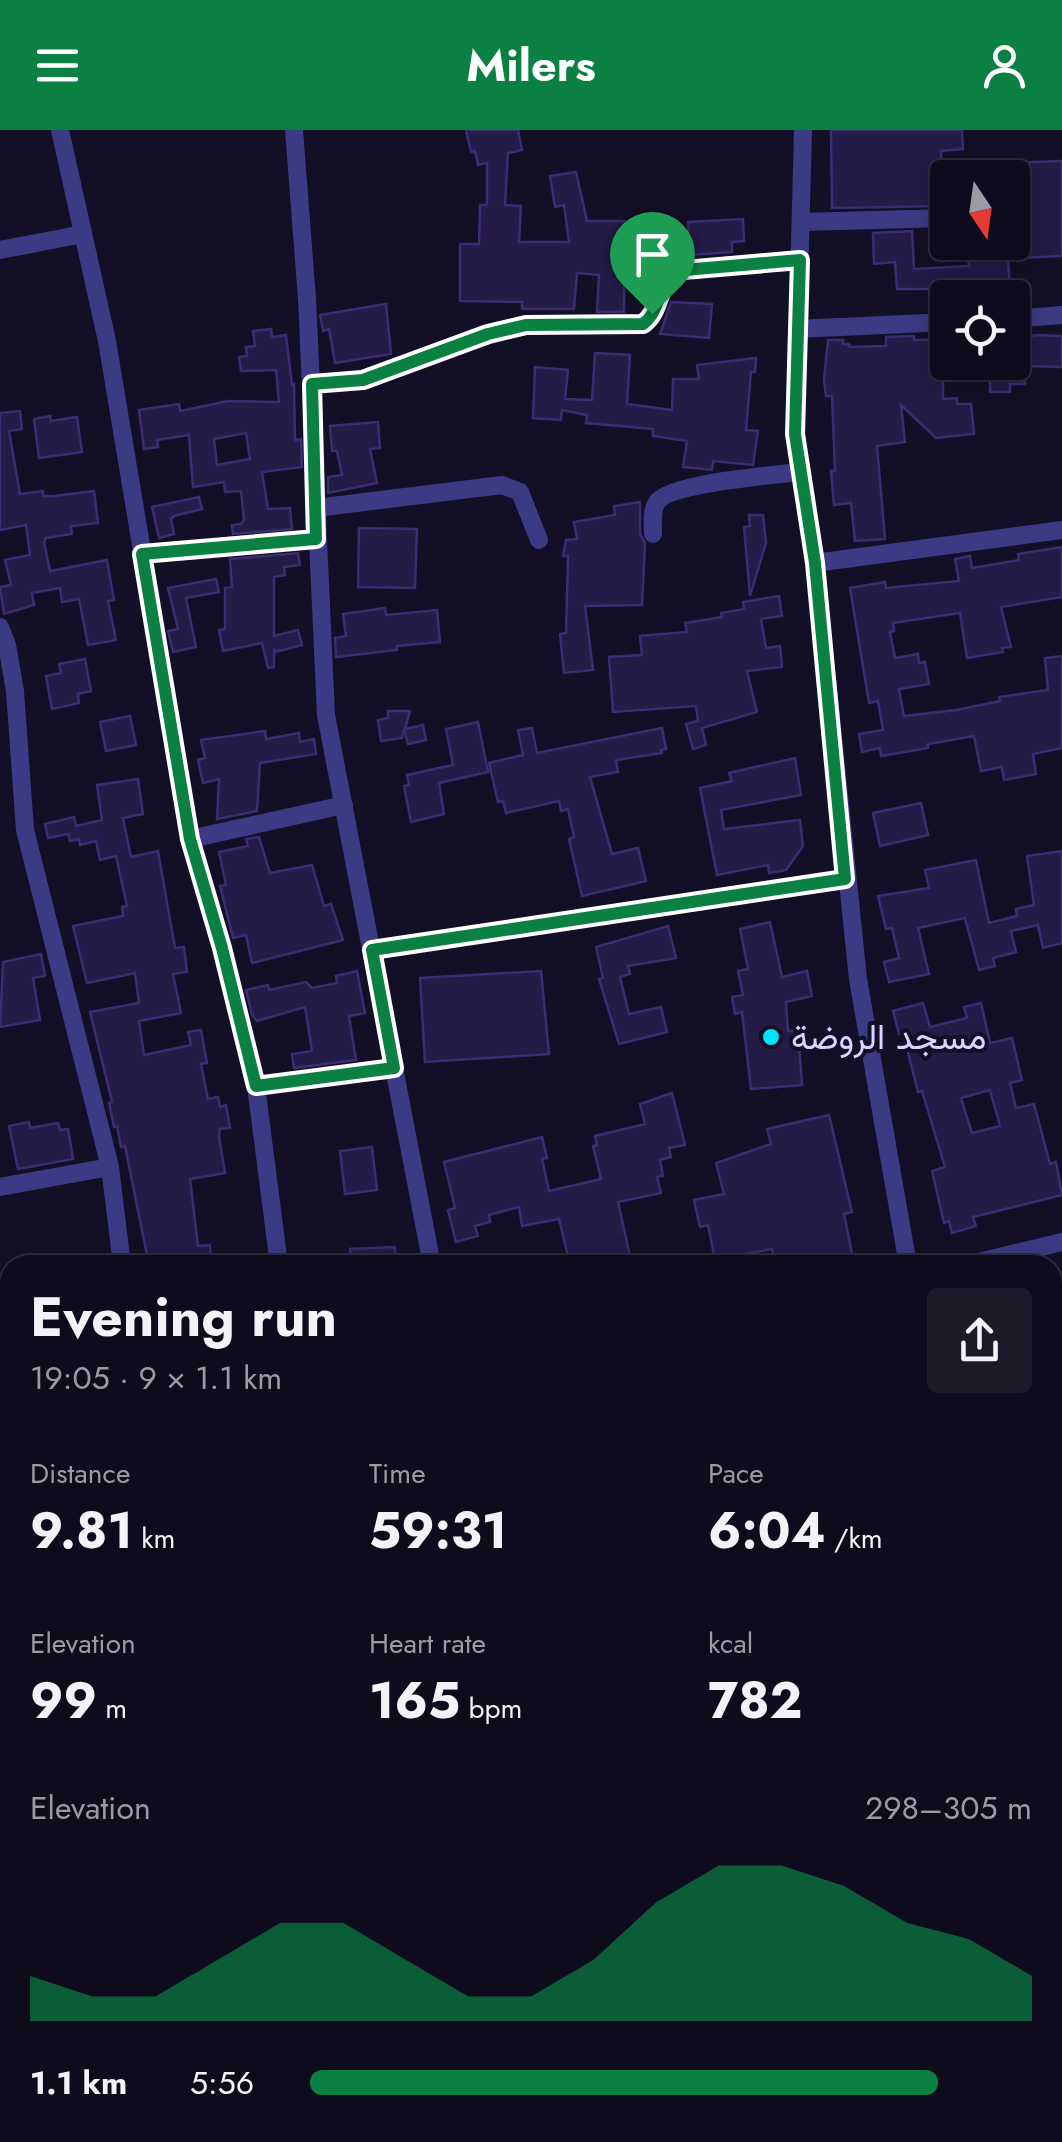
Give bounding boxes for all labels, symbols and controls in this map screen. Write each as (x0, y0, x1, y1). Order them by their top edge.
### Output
text: Milers (466, 33, 596, 98)
icon: menu (30, 38, 85, 93)
icon: person (977, 38, 1032, 93)
north arrow (930, 160, 1030, 260)
map controls (930, 160, 1030, 380)
pin (610, 212, 695, 315)
icon: arrive (625, 227, 680, 282)
button: locate (930, 280, 1030, 380)
place label: مسجد الروضة (791, 1012, 986, 1062)
marker: مسجد الروضة (760, 1026, 782, 1048)
text: Evening run (30, 1277, 337, 1357)
button: share (927, 1288, 1032, 1393)
text: 19:05 · 9 × 1.1 km (30, 1355, 282, 1401)
text: Distance (30, 1453, 130, 1494)
text: Time (369, 1453, 426, 1494)
text: Pace (708, 1453, 764, 1494)
text: 9.81 (30, 1494, 133, 1567)
text: 59:31 (369, 1494, 507, 1567)
text: 6:04 (708, 1494, 826, 1567)
text: km (133, 1518, 175, 1559)
text: /km (826, 1518, 883, 1559)
text: Elevation (30, 1623, 136, 1664)
text: Heart rate (369, 1623, 486, 1664)
text: kcal (708, 1623, 753, 1664)
text: 99 (30, 1664, 97, 1737)
text: 165 (369, 1664, 460, 1737)
text: 782 (708, 1664, 802, 1737)
text: m (97, 1688, 127, 1729)
text: bpm (460, 1688, 522, 1729)
text: Elevation (30, 1785, 151, 1831)
text: 298–305 m (865, 1785, 1032, 1831)
text: 1.1 km (30, 2060, 127, 2106)
text: 5:56 (190, 2060, 254, 2106)

